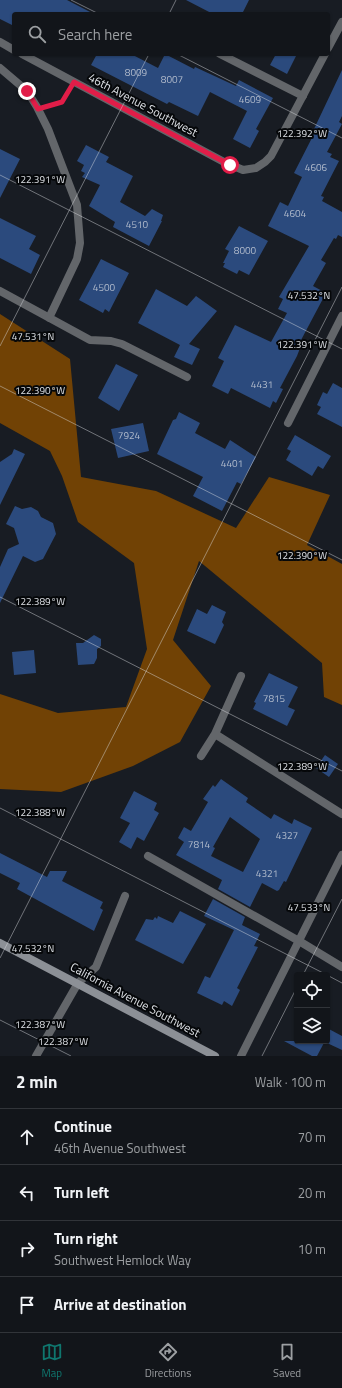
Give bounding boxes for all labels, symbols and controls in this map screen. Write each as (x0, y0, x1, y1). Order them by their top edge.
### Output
search box (12, 12, 330, 56)
icon: search (26, 23, 48, 45)
text: Search here (58, 23, 132, 46)
house number: 8009 (125, 65, 148, 80)
street label: 46th Avenue Southwest (85, 68, 202, 142)
house number: 8007 (161, 72, 183, 87)
route end (18, 82, 36, 100)
house number: 4609 (239, 92, 262, 107)
text: 122.392°W (277, 126, 327, 141)
route start (221, 156, 239, 174)
house number: 4606 (305, 160, 328, 175)
text: 122.391°W (15, 172, 65, 187)
house number: 4604 (284, 206, 307, 221)
house number: 4510 (126, 217, 149, 232)
house number: 8000 (234, 243, 257, 258)
house number: 4500 (93, 280, 116, 295)
text: 47.532°N (288, 288, 330, 303)
text: 47.531°N (12, 329, 54, 344)
text: 122.391°W (277, 337, 327, 352)
house number: 4431 (251, 377, 273, 392)
text: 122.390°W (15, 383, 65, 398)
house number: 7924 (118, 428, 141, 443)
house number: 4401 (221, 456, 243, 471)
text: 122.390°W (277, 548, 327, 563)
text: 122.389°W (15, 594, 65, 609)
house number: 7815 (263, 691, 286, 706)
text: 122.389°W (277, 759, 327, 774)
text: 122.388°W (15, 805, 65, 820)
house number: 4327 (276, 828, 298, 843)
house number: 7814 (188, 837, 211, 852)
house number: 4321 (256, 866, 278, 881)
text: 47.533°N (288, 900, 330, 915)
text: 47.532°N (12, 941, 54, 956)
street label: California Avenue Southwest (67, 957, 204, 1042)
map controls (294, 972, 330, 1044)
button: locate (294, 972, 330, 1008)
button: layers (294, 1008, 330, 1044)
text: 122.387°W (15, 1017, 65, 1032)
text: 122.387°W (38, 1034, 88, 1049)
text: 2 min (16, 1069, 57, 1095)
text: Walk · 100 m (255, 1072, 326, 1092)
text: Continue (54, 1115, 112, 1138)
icon: ahead (16, 1126, 38, 1148)
text: 70 m (298, 1127, 326, 1147)
text: 46th Avenue Southwest (54, 1138, 186, 1158)
text: Turn left (54, 1181, 109, 1204)
icon: left (16, 1182, 38, 1204)
text: 20 m (298, 1183, 326, 1203)
text: Turn right (54, 1227, 118, 1250)
icon: right (16, 1238, 38, 1260)
text: 10 m (298, 1239, 326, 1259)
text: Southwest Hemlock Way (54, 1250, 191, 1270)
text: Arrive at destination (54, 1293, 187, 1316)
icon: arrive (16, 1294, 38, 1316)
tab: Map (41, 1341, 63, 1381)
tab: Directions (145, 1341, 191, 1381)
tab: Saved (273, 1341, 301, 1381)

